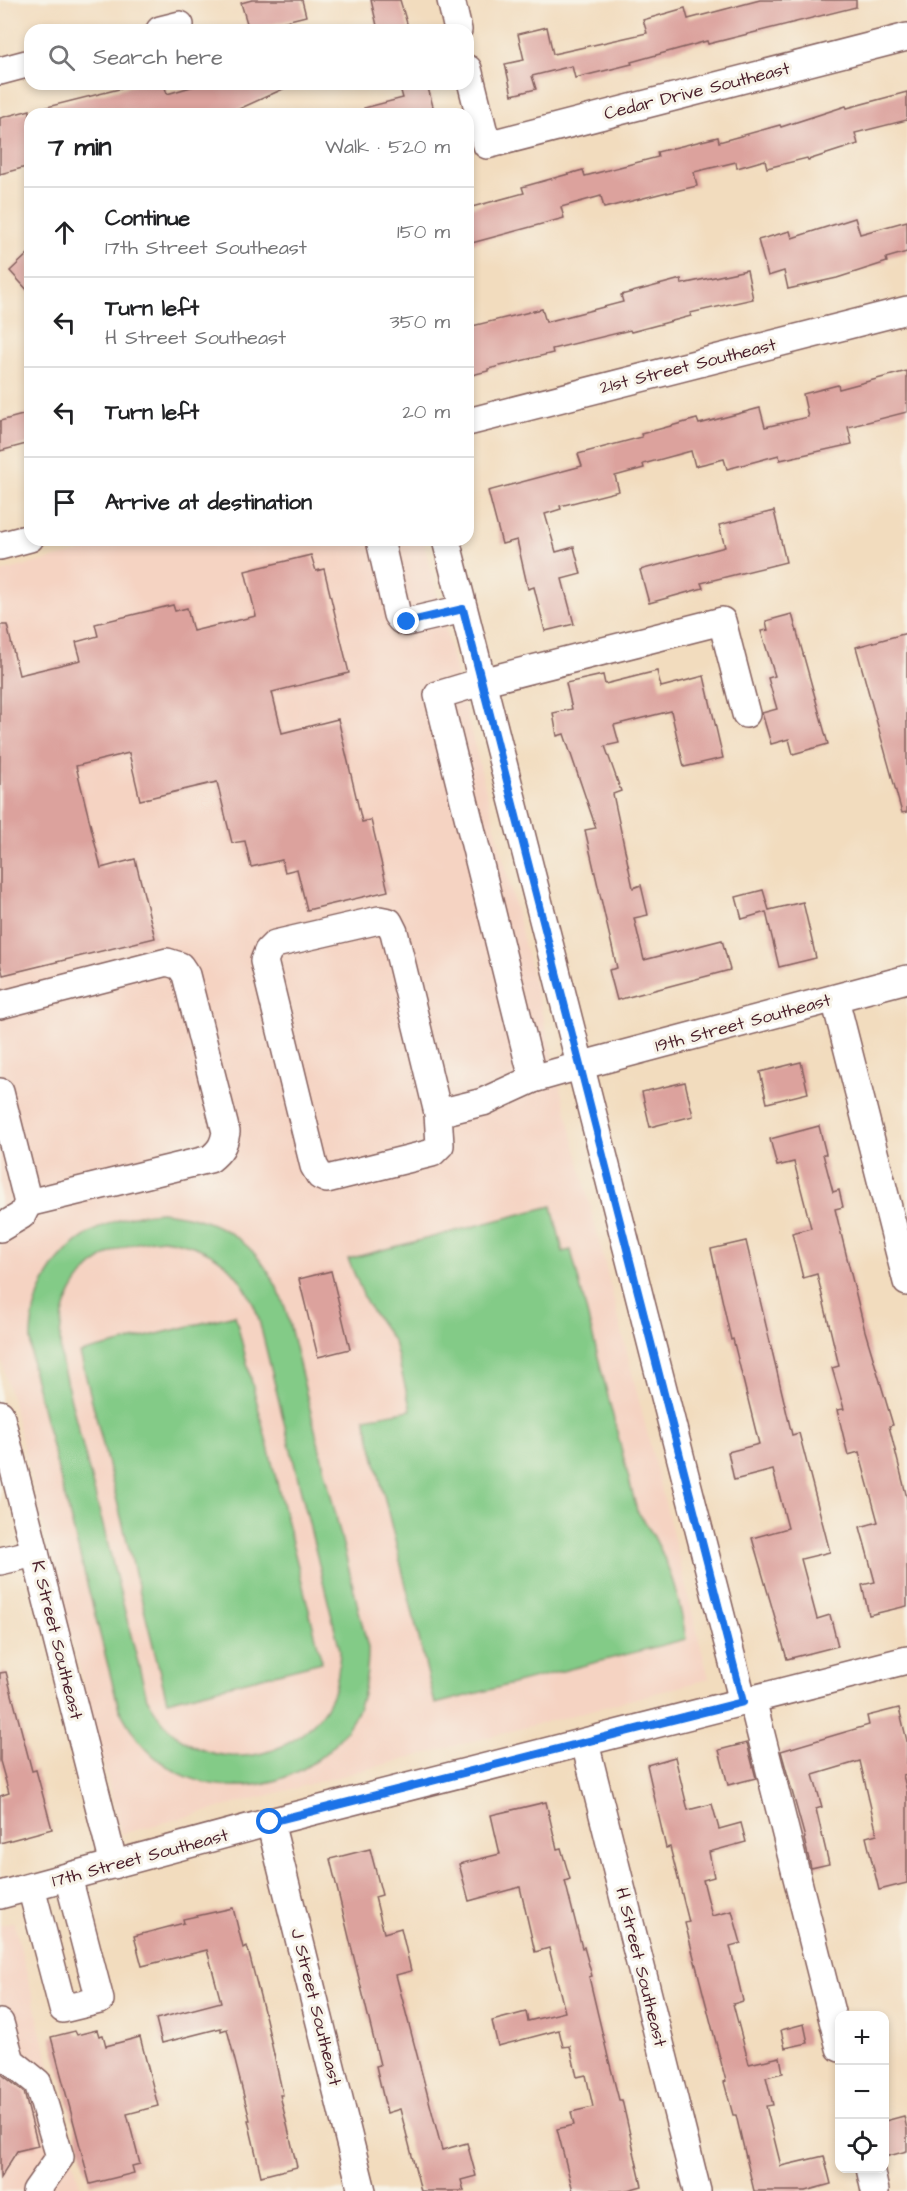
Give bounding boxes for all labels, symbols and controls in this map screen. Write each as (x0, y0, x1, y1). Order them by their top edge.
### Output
search box (24, 24, 474, 90)
icon: search (45, 41, 78, 74)
text: Search here (93, 42, 223, 73)
street label: Cedar Drive Southeast (601, 56, 793, 126)
text: 7 min (48, 129, 112, 165)
text: Walk · 520 m (325, 133, 450, 161)
text: Continue (105, 203, 190, 234)
icon: ahead (48, 216, 81, 249)
text: 150 m (397, 218, 450, 246)
text: 17th Street Southeast (105, 234, 307, 262)
text: Turn left (105, 293, 199, 324)
icon: left (48, 306, 81, 339)
text: 350 m (389, 308, 450, 336)
text: H Street Southeast (105, 324, 286, 352)
street label: 21st Street Southeast (597, 332, 780, 400)
icon: left (48, 396, 81, 429)
text: Turn left (105, 397, 199, 428)
text: 20 m (402, 398, 450, 426)
icon: arrive (48, 486, 81, 519)
text: Arrive at destination (105, 487, 312, 518)
route end (393, 608, 419, 634)
street label: 19th Street Southeast (652, 987, 834, 1058)
street label: K Street Southeast (25, 1558, 89, 1723)
route start (256, 1808, 282, 1834)
street label: 17th Street Southeast (49, 1822, 232, 1894)
street label: H Street Southeast (609, 1885, 673, 2050)
street label: J Street Southeast (284, 1926, 348, 2089)
map controls (835, 2011, 889, 2173)
button: + (835, 2011, 889, 2065)
button: − (835, 2065, 889, 2119)
button: locate (835, 2119, 889, 2173)

